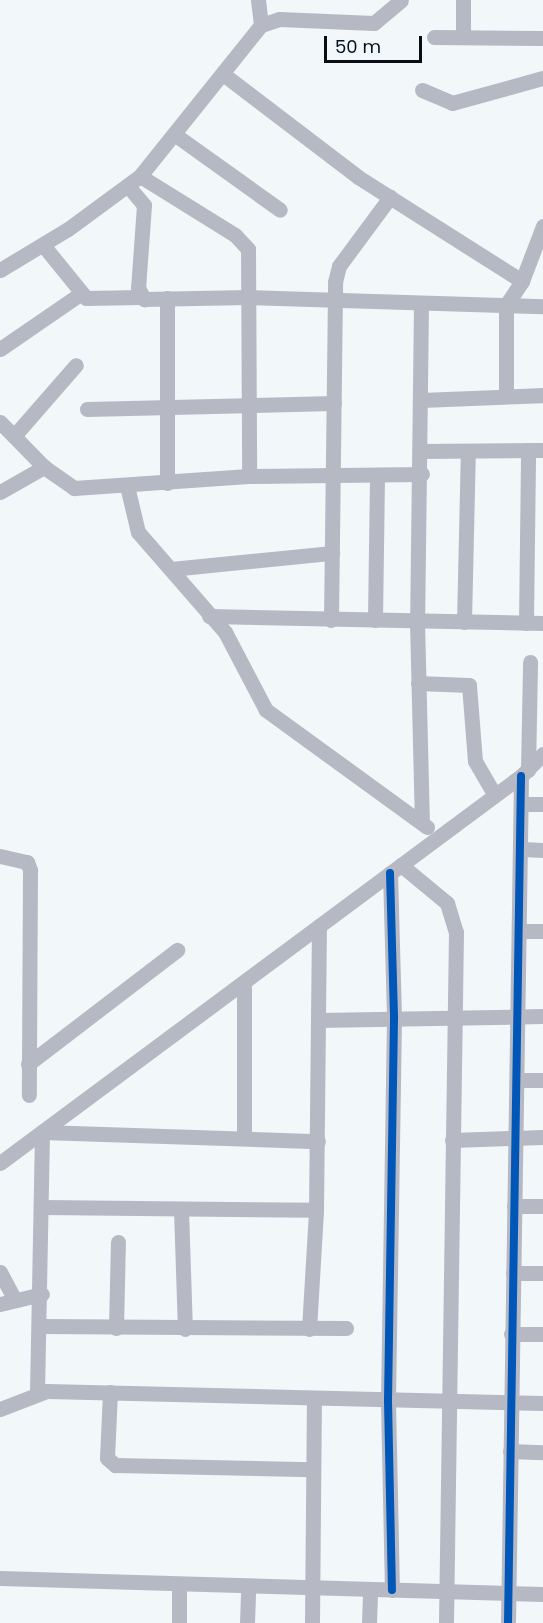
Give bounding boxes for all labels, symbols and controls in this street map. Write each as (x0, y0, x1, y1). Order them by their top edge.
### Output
scale bar (327, 24, 424, 62)
text: 50 m (335, 34, 381, 59)

